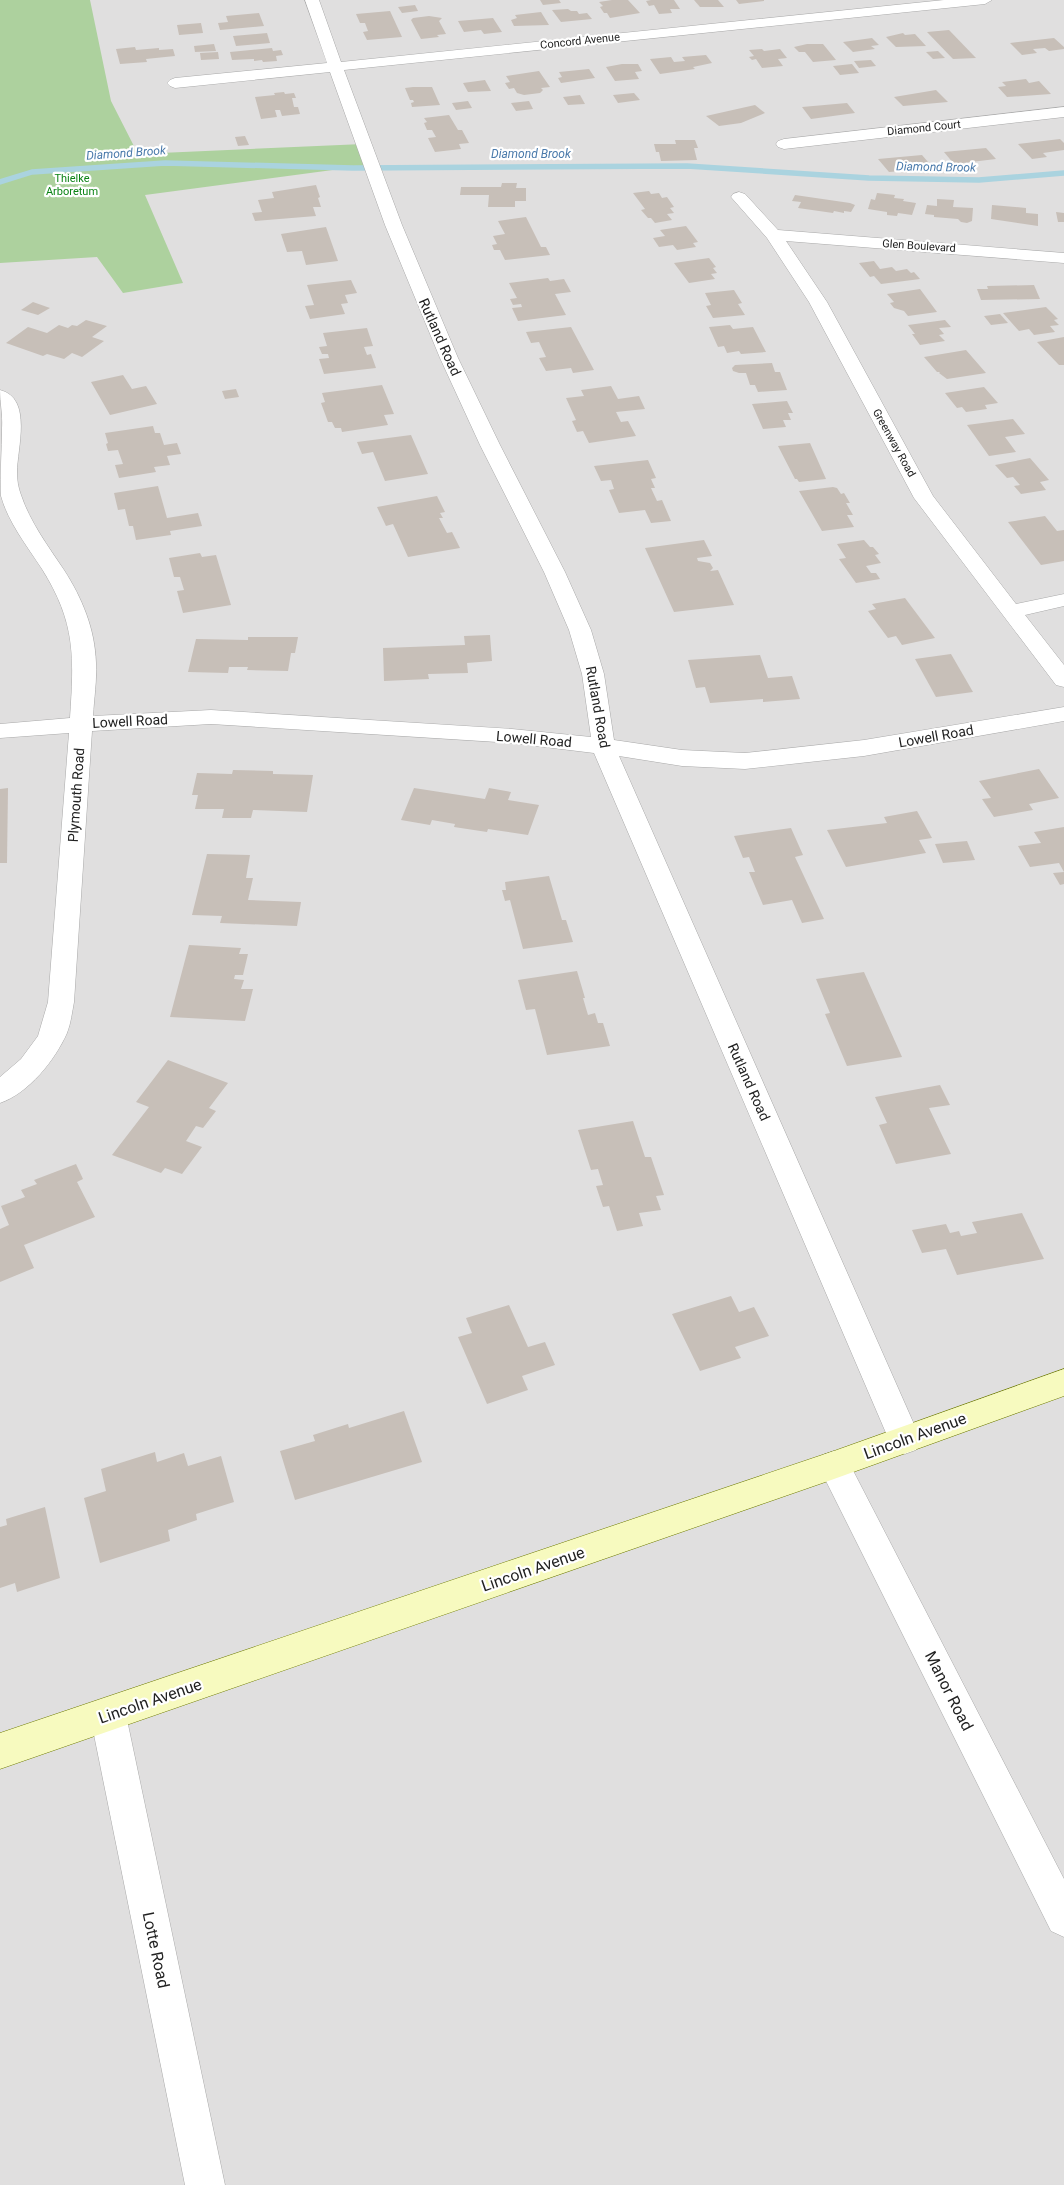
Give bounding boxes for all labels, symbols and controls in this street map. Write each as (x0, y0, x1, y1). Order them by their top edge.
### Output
street label: Concord Avenue (540, 30, 621, 52)
street label: Diamond Court (887, 118, 962, 138)
water label: Diamond Brook (86, 143, 167, 163)
water label: Diamond Brook (491, 147, 572, 161)
water label: Diamond Brook (896, 159, 977, 175)
park label: Thielke Arboretum (46, 172, 98, 198)
street label: Glen Boulevard (882, 237, 956, 255)
street label: Rutland Road (416, 296, 464, 378)
street label: Greenway Road (870, 407, 918, 479)
street label: Rutland Road (583, 665, 613, 749)
street label: Lowell Road (92, 711, 168, 731)
street label: Lowell Road (897, 722, 975, 750)
street label: Lowell Road (496, 728, 572, 750)
street label: Plymouth Road (65, 747, 87, 843)
street label: Rutland Road (725, 1041, 773, 1123)
street label: Lincoln Avenue (861, 1409, 969, 1463)
street label: Lincoln Avenue (479, 1542, 587, 1596)
street label: Manor Road (921, 1648, 977, 1734)
street label: Lincoln Avenue (96, 1674, 204, 1728)
street label: Lotte Road (139, 1910, 173, 1990)

